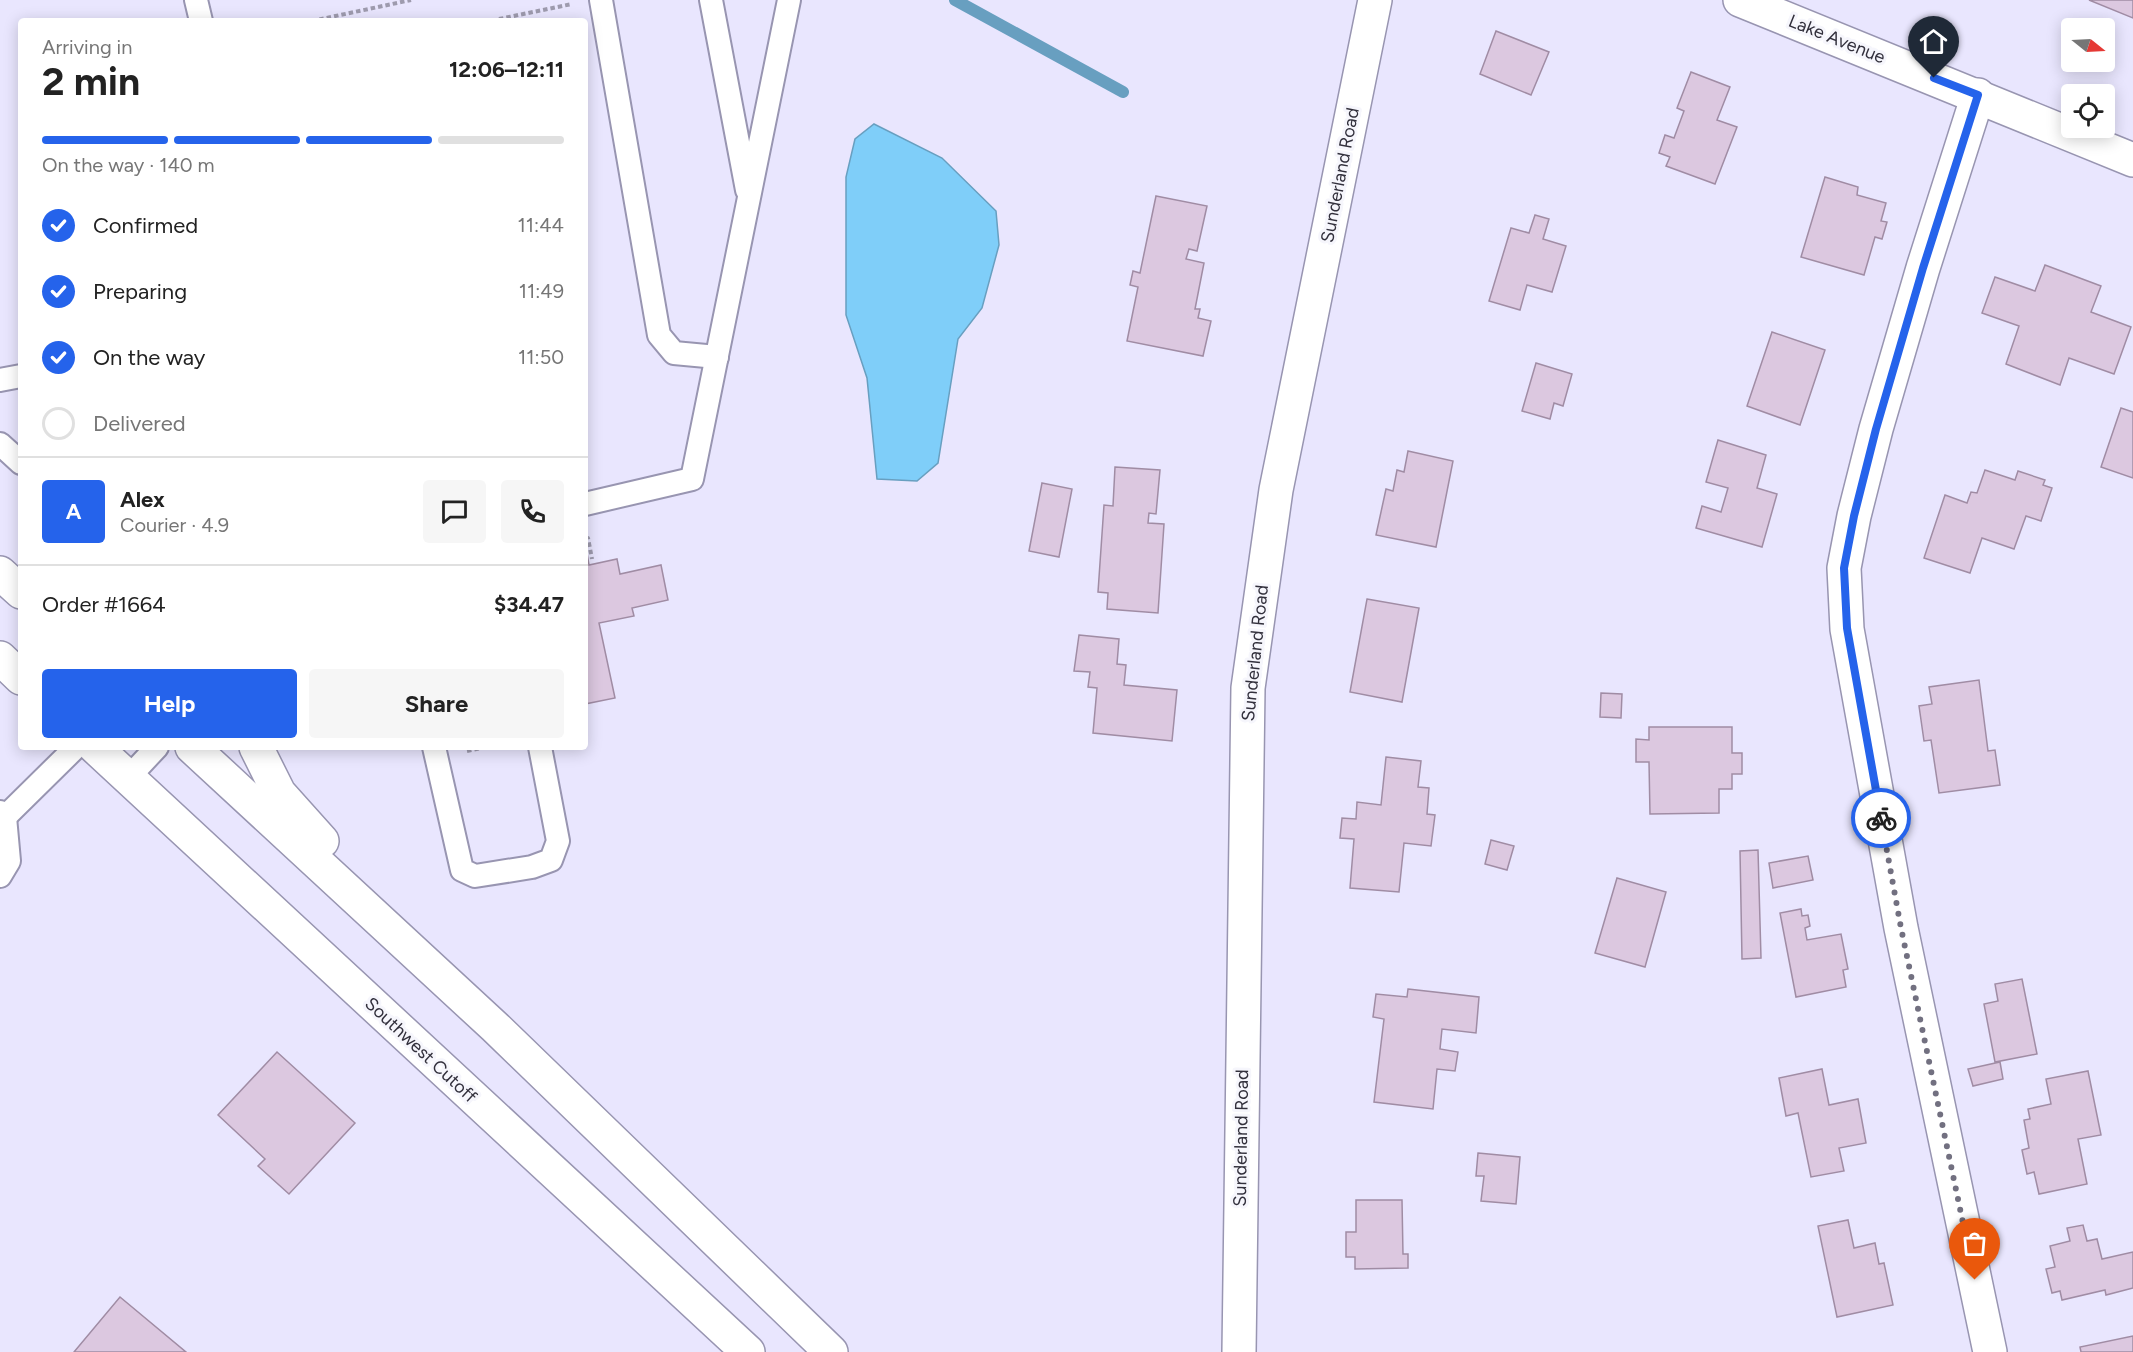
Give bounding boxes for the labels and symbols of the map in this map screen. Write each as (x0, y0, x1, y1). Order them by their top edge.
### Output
street label: Lake Avenue (1785, 10, 1889, 68)
pin (1908, 16, 1959, 78)
north arrow (2061, 18, 2115, 72)
street label: Sunderland Road (1316, 106, 1364, 244)
street label: Sunderland Road (1237, 584, 1273, 722)
courier (1851, 788, 1911, 848)
street label: Southwest Cutoff (360, 992, 482, 1108)
street label: Sunderland Road (1229, 1069, 1253, 1207)
pin (1949, 1218, 2000, 1280)

